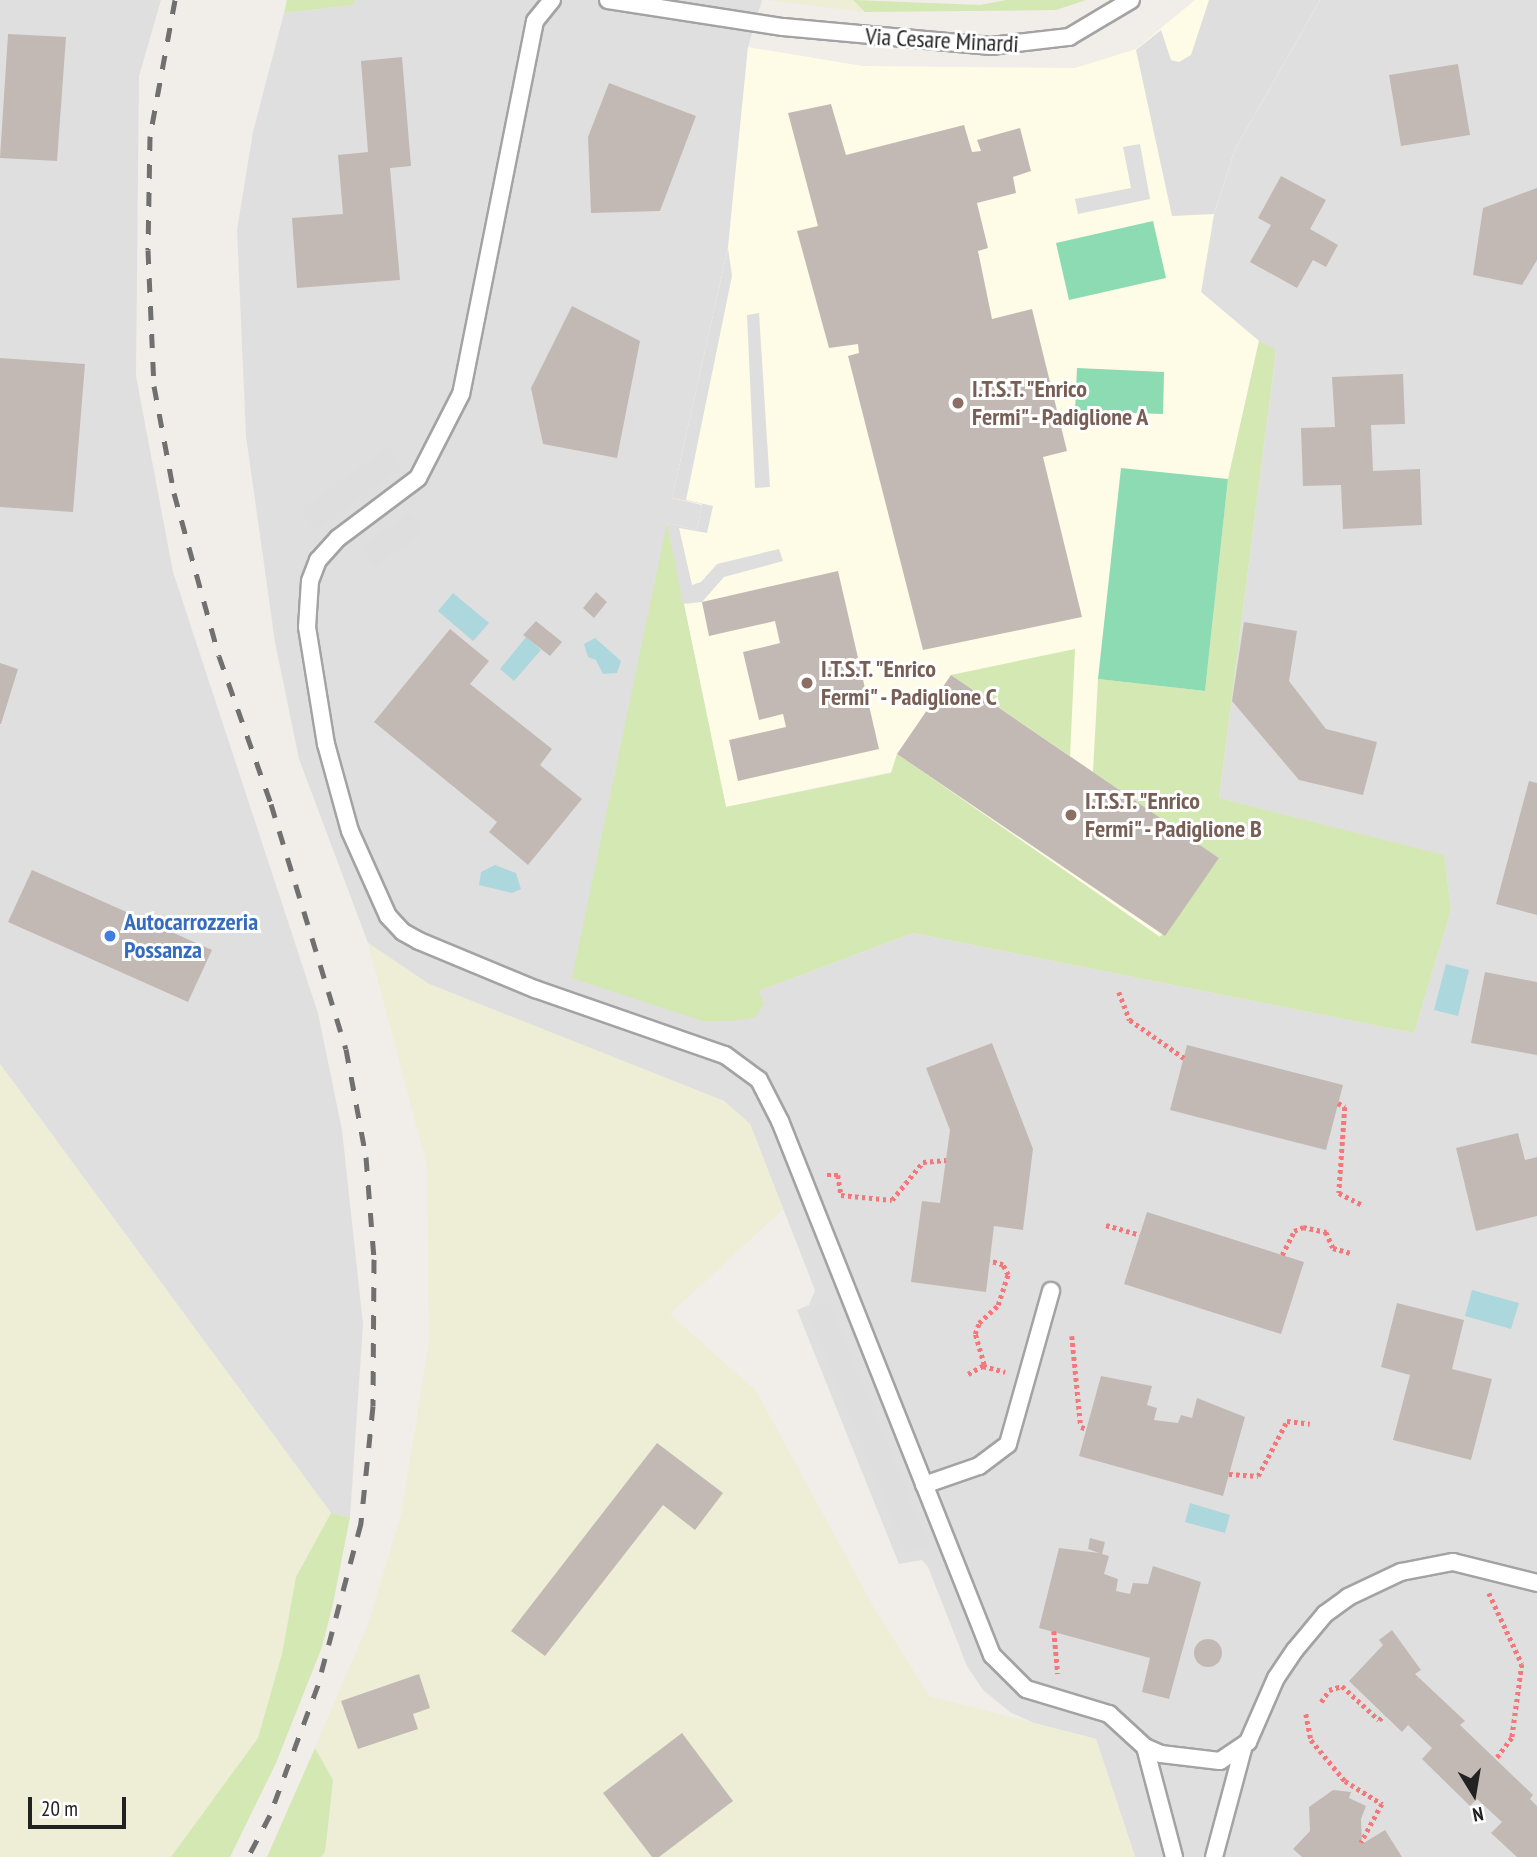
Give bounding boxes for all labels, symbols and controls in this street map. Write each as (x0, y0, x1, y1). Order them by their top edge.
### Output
street label: Via Cesare Minardi (865, 22, 1019, 58)
place label: I.T.S.T. "Enrico Fermi" - Padiglione A (972, 375, 1154, 431)
marker: I.T.S.T. "Enrico Fermi" - Padiglione A (950, 395, 966, 411)
place label: I.T.S.T. "Enrico Fermi" - Padiglione C (821, 655, 1001, 711)
marker: I.T.S.T. "Enrico Fermi" - Padiglione C (799, 675, 815, 691)
place label: I.T.S.T. "Enrico Fermi" - Padiglione B (1085, 787, 1266, 843)
marker: I.T.S.T. "Enrico Fermi" - Padiglione B (1063, 807, 1079, 823)
place label: Autocarrozzeria Possanza (124, 908, 258, 964)
marker: Autocarrozzeria Possanza (102, 928, 118, 944)
north arrow (1439, 1759, 1509, 1829)
scale bar (32, 1784, 130, 1828)
text: 20 m (41, 1795, 78, 1822)
text: N (1471, 1802, 1485, 1827)

